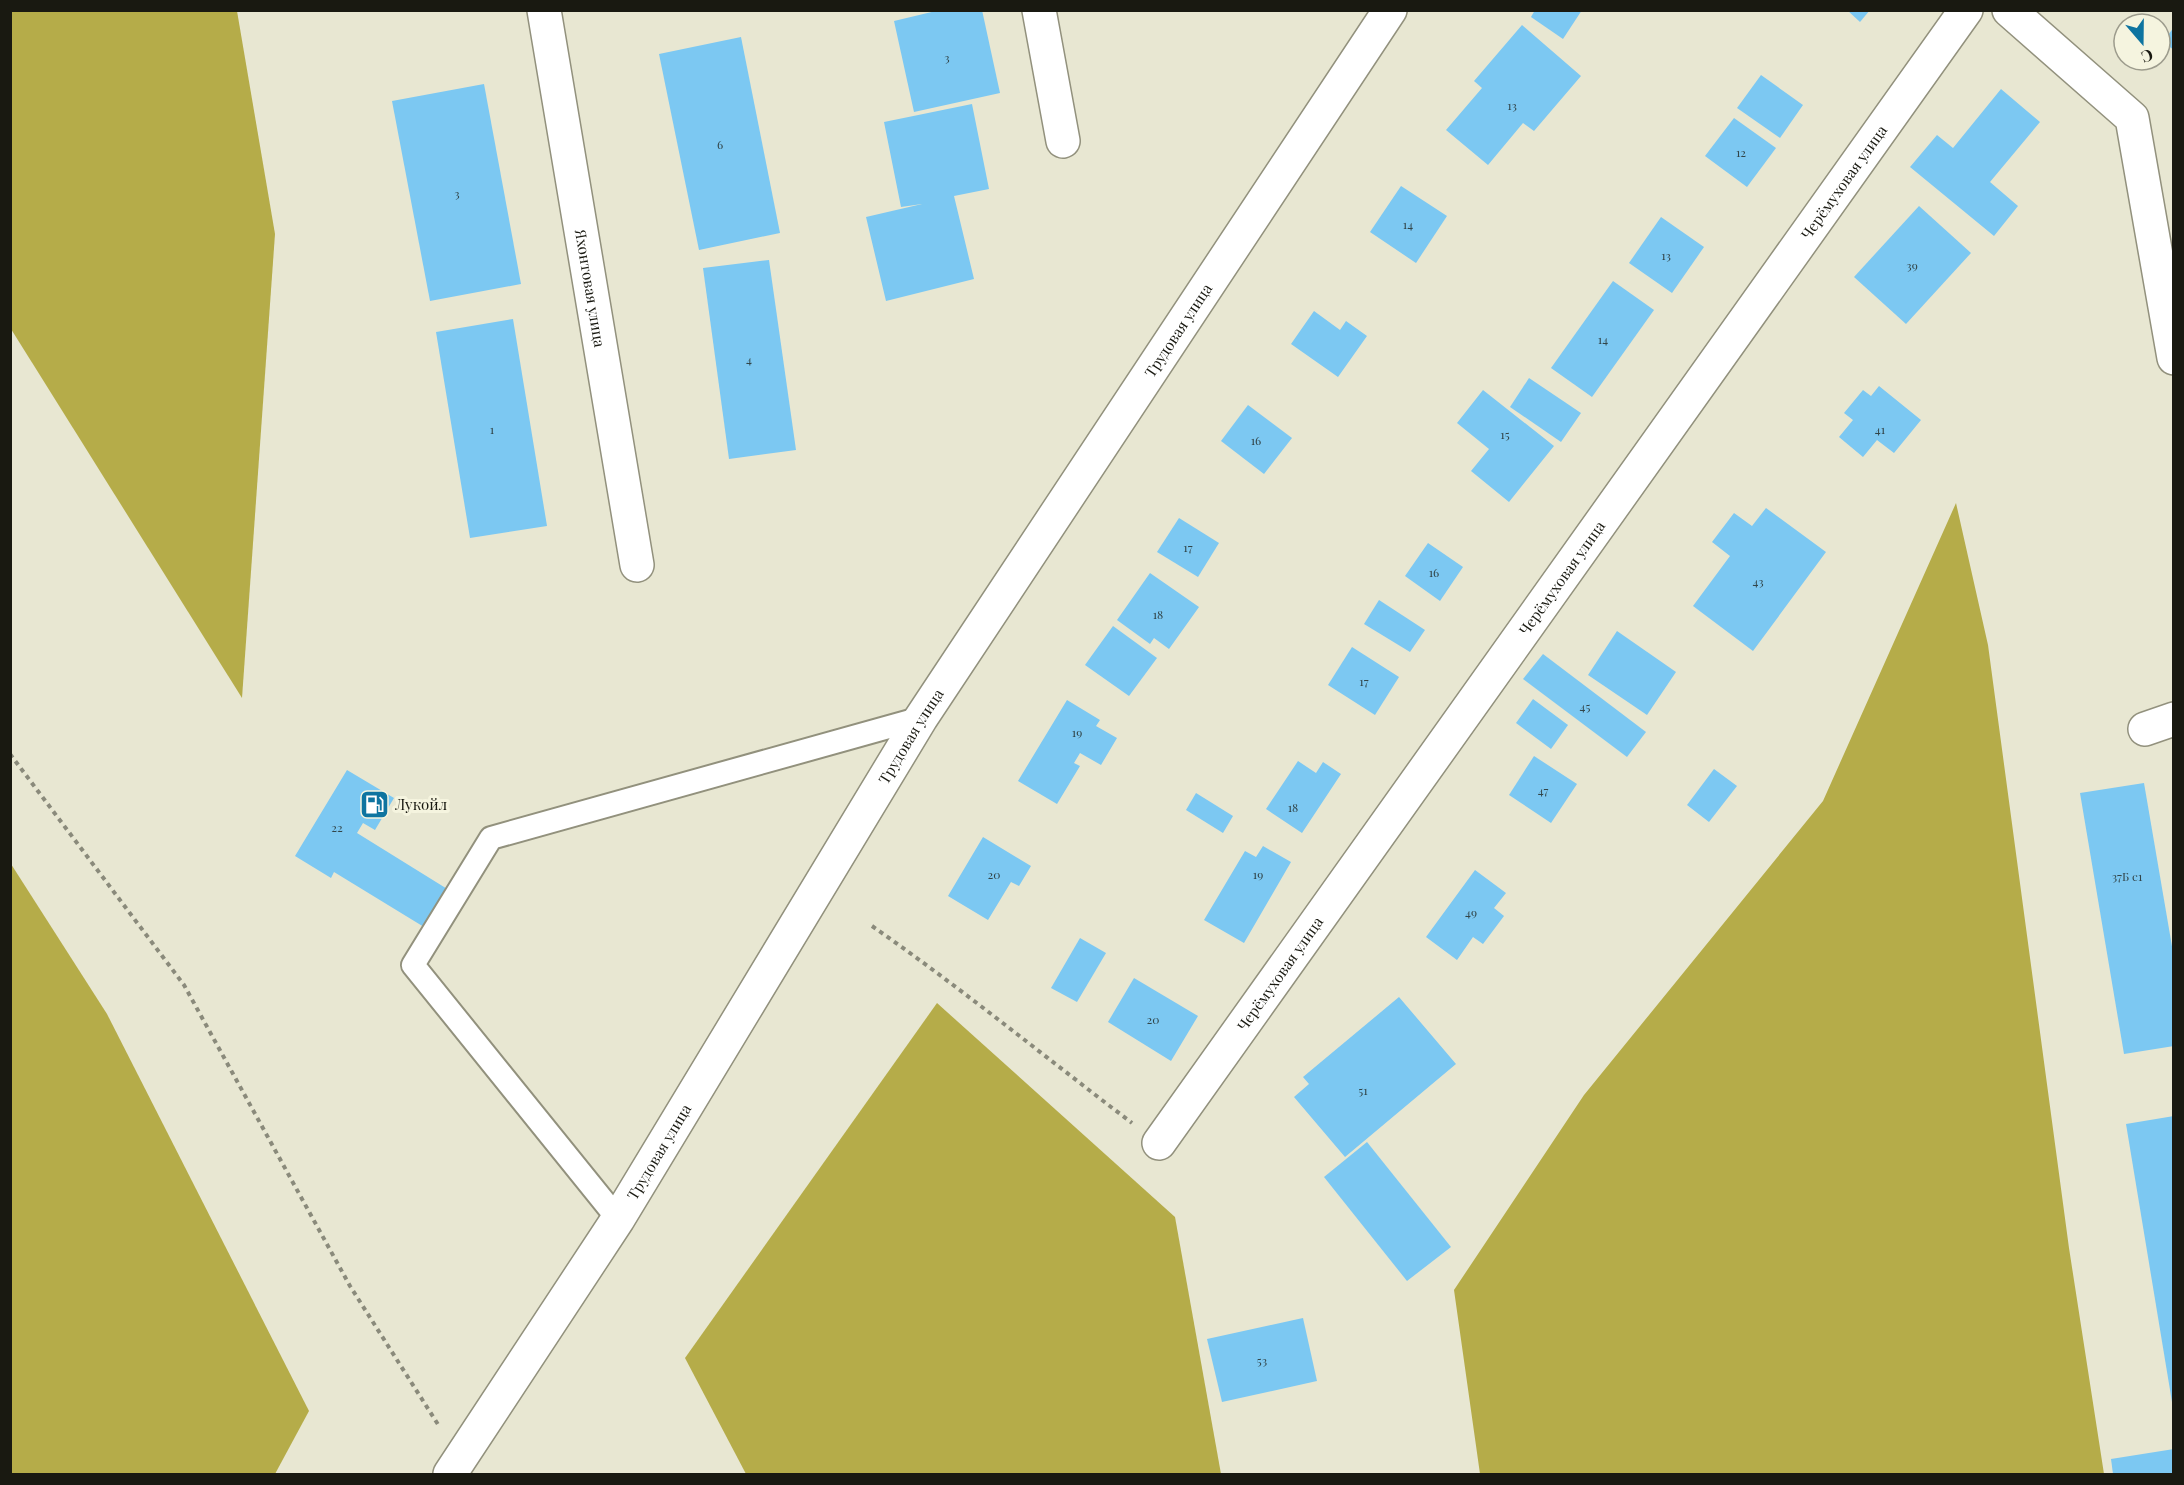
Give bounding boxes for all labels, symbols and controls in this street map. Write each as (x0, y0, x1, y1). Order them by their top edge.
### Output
north arrow (2112, 12, 2172, 72)
text: С (2138, 45, 2156, 68)
house number: 3 (944, 49, 950, 65)
house number: 13 (1507, 97, 1517, 113)
street label: Черёмуховая улица (1796, 120, 1891, 243)
house number: 6 (717, 136, 723, 152)
house number: 12 (1736, 144, 1746, 160)
house number: 3 (454, 185, 460, 201)
house number: 14 (1403, 216, 1413, 232)
street label: Яхонтовая улица (571, 227, 610, 349)
house number: 13 (1661, 247, 1671, 263)
house number: 39 (1906, 257, 1918, 273)
street label: Трудовая улица (1140, 279, 1216, 381)
house number: 14 (1598, 331, 1608, 347)
house number: 4 (746, 351, 752, 367)
house number: 1 (490, 421, 495, 437)
house number: 41 (1875, 421, 1886, 437)
house number: 15 (1500, 426, 1510, 442)
house number: 16 (1251, 432, 1261, 448)
street label: Черёмуховая улица (1514, 516, 1609, 639)
house number: 17 (1183, 539, 1193, 555)
house number: 16 (1429, 564, 1439, 580)
house number: 43 (1752, 573, 1764, 589)
house number: 18 (1153, 606, 1163, 622)
house number: 17 (1359, 673, 1369, 689)
street label: Трудовая улица (874, 684, 948, 787)
house number: 45 (1580, 698, 1590, 714)
house number: 19 (1072, 724, 1082, 740)
house number: 47 (1538, 782, 1548, 798)
fuel station icon: Лукойл (358, 788, 390, 820)
place label: Лукойл (394, 794, 448, 814)
house number: 18 (1288, 799, 1298, 815)
house number: 22 (331, 819, 343, 835)
house number: 20 (988, 866, 1000, 882)
house number: 19 (1253, 866, 1263, 882)
house number: 37Б с1 (2112, 868, 2143, 884)
house number: 49 (1465, 904, 1477, 920)
street label: Черёмуховая улица (1232, 912, 1327, 1035)
house number: 20 (1147, 1011, 1159, 1027)
house number: 51 (1358, 1082, 1368, 1098)
street label: Трудовая улица (622, 1100, 696, 1203)
house number: 53 (1257, 1352, 1267, 1368)

